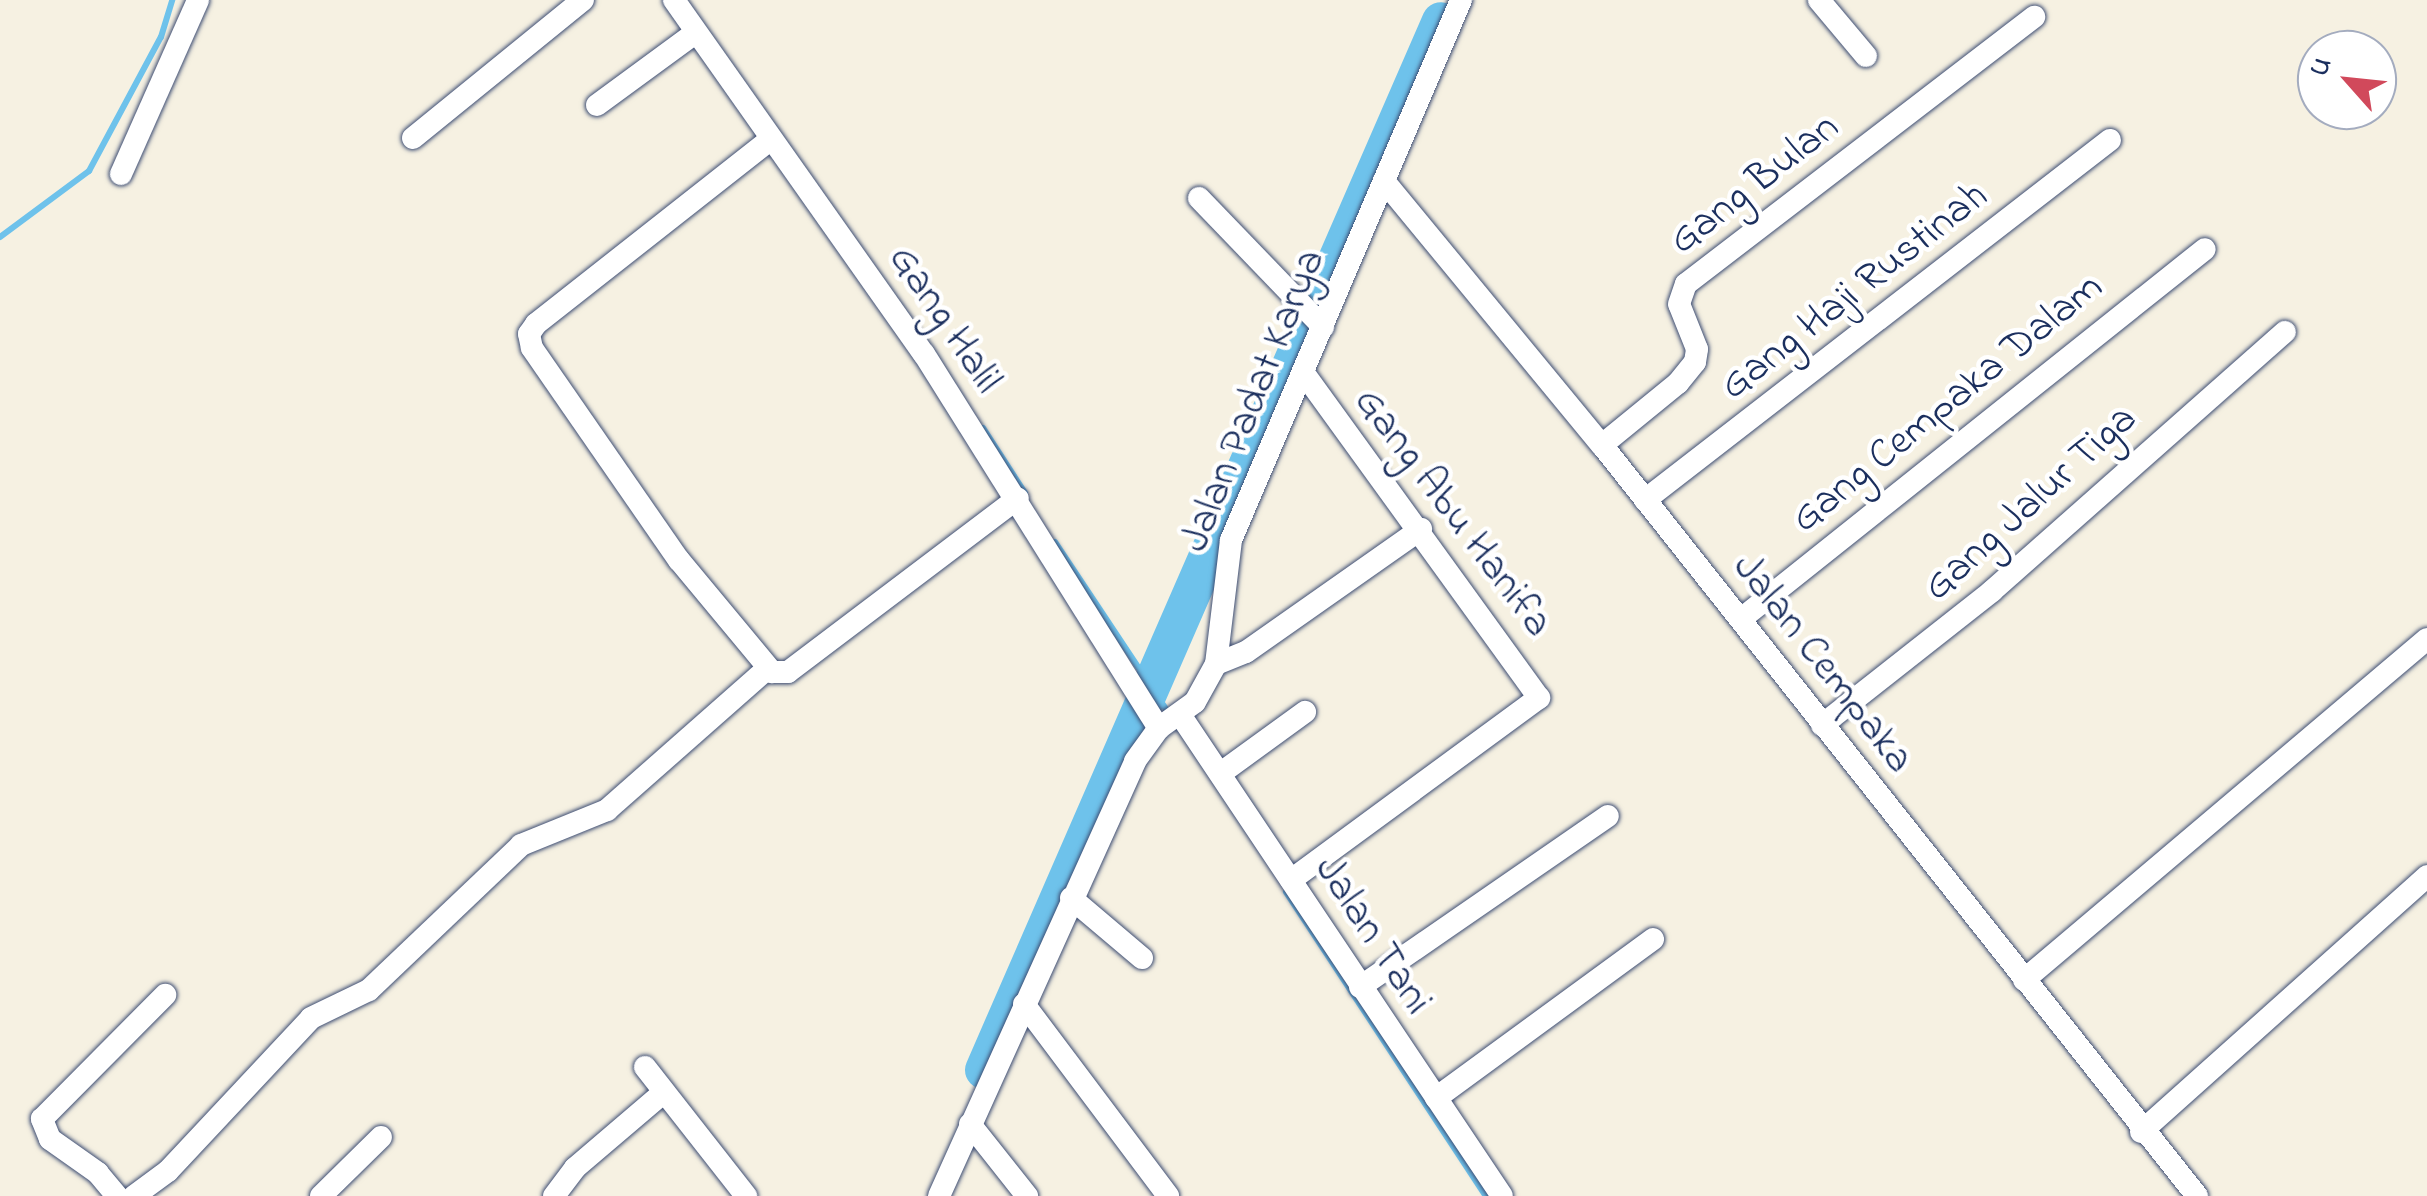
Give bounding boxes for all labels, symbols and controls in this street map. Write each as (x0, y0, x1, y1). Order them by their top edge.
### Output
north arrow (2297, 30, 2397, 130)
text: U (2299, 50, 2344, 84)
street label: Gang Bulan (1660, 103, 1850, 267)
street label: Gang Haji Rustinah (1711, 172, 1999, 412)
street label: Gang Halil (876, 236, 1012, 404)
street label: Jalan Padat Karya (1170, 242, 1338, 560)
street label: Gang Cempaka Dalam (1782, 263, 2114, 545)
street label: Gang Abu Hanifa (1342, 378, 1562, 648)
street label: Gang Jalur Tiga (1914, 395, 2148, 613)
street label: Jalan Cempaka (1721, 544, 1923, 784)
street label: Jalan Tani (1302, 847, 1442, 1025)

